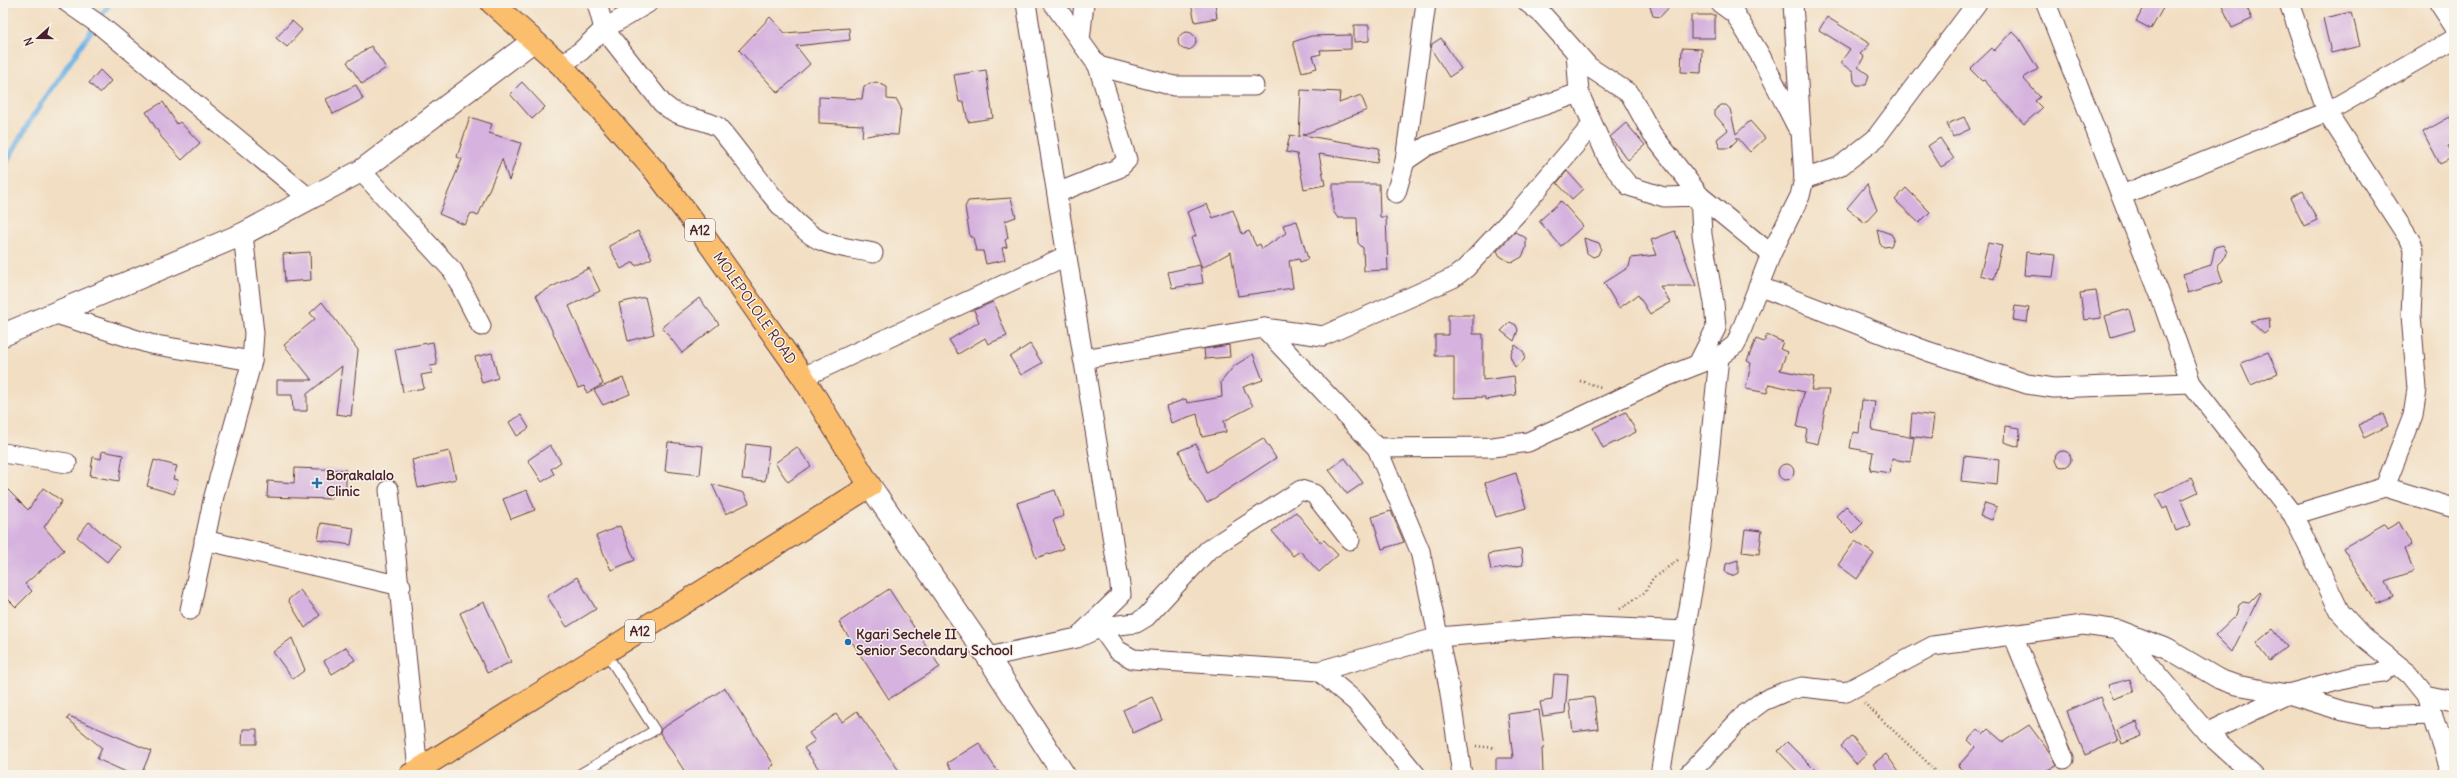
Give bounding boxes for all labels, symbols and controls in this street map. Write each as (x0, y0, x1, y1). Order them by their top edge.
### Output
north arrow (18, 18, 58, 58)
text: N (21, 36, 37, 48)
road number: A12 (685, 219, 715, 241)
street label: MOLEPOLOLE ROAD (709, 248, 801, 368)
place label: Borakalalo Clinic (326, 466, 394, 500)
marker: Borakalalo Clinic (311, 477, 323, 489)
road number: A12 (625, 620, 655, 642)
place label: Kgari Sechele II Senior Secondary School (856, 625, 1013, 659)
marker: Kgari Sechele II Senior Secondary School (843, 637, 853, 647)

